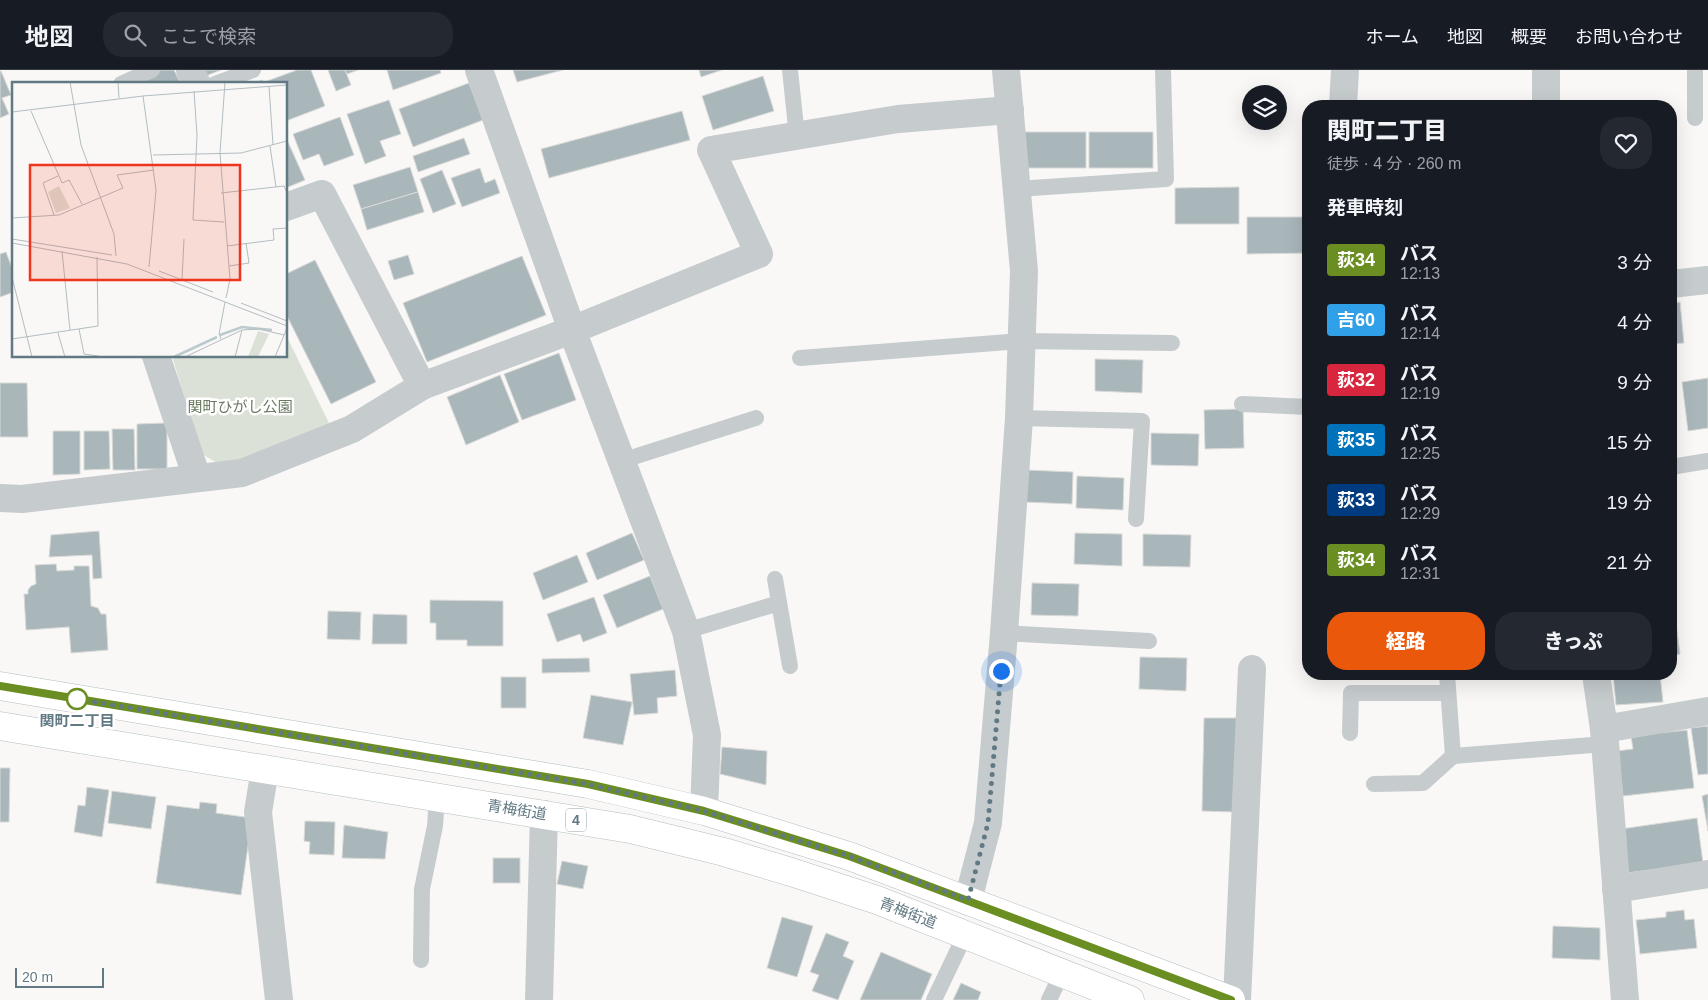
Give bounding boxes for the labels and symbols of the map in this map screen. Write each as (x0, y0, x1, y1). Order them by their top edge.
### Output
inset map (12, 82, 288, 358)
park label: 関町ひがし公園 (187, 398, 293, 415)
your location (989, 659, 1014, 684)
marker: 関町二丁目 (66, 688, 88, 710)
place label: 関町二丁目 (39, 712, 115, 729)
street label: 青梅街道 (486, 796, 548, 823)
road number: 4 (566, 808, 586, 832)
street label: 青梅街道 (877, 894, 939, 931)
scale bar (15, 965, 104, 988)

